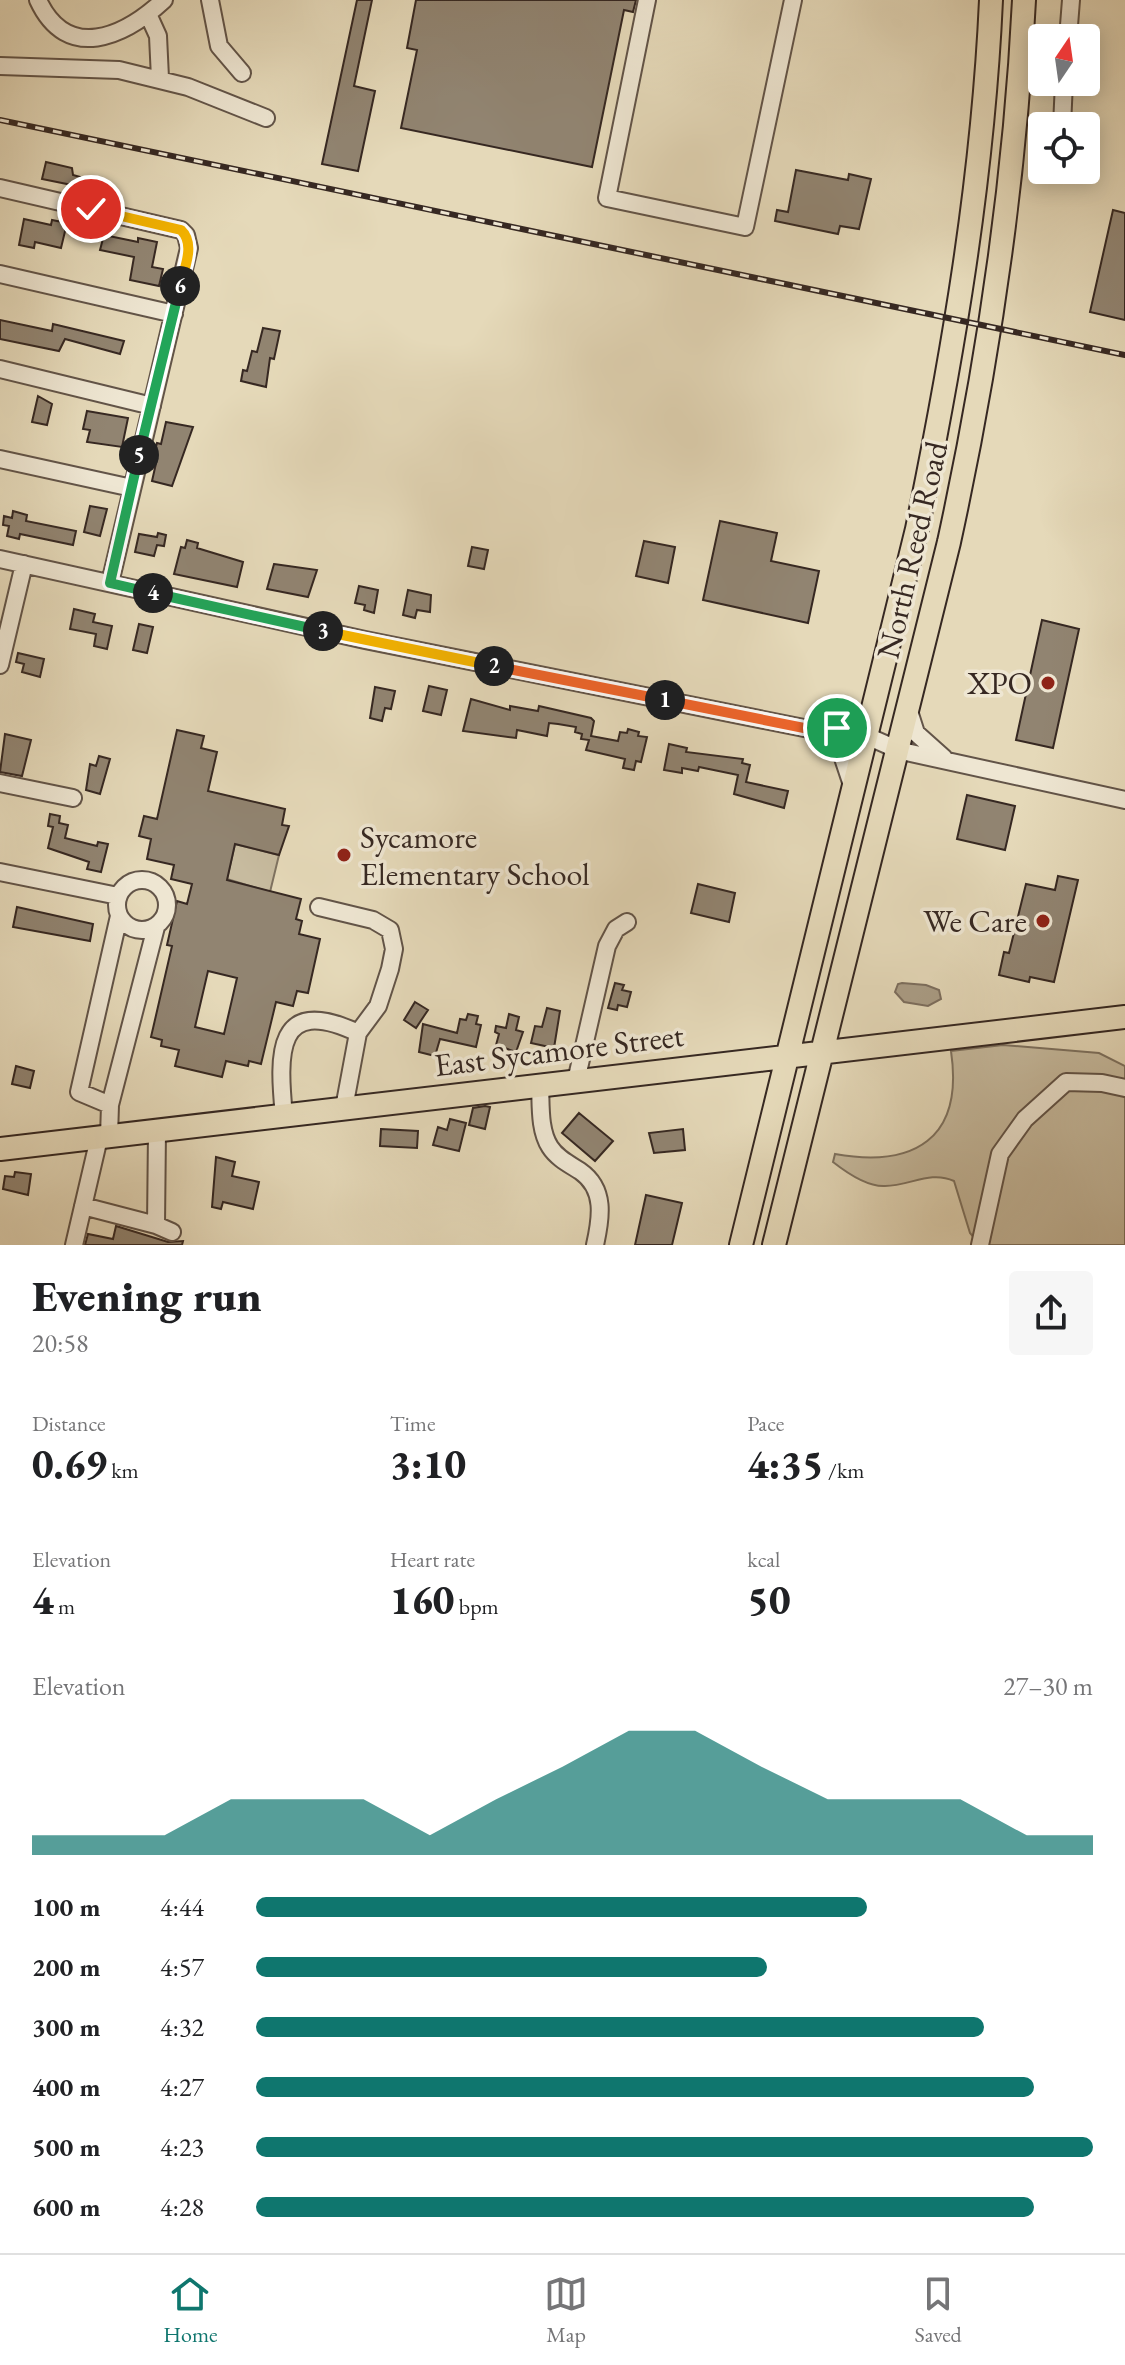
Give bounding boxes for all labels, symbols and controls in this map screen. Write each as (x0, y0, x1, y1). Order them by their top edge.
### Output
north arrow (1028, 24, 1100, 96)
map controls (1028, 24, 1100, 184)
button: locate (1028, 112, 1100, 184)
pin (57, 175, 125, 243)
icon: check (69, 187, 113, 231)
pin: 6 (160, 266, 200, 306)
text: 6 (174, 271, 186, 300)
pin: 5 (119, 435, 159, 475)
street label: North Reed Road (867, 437, 958, 663)
text: 5 (133, 440, 145, 469)
pin: 4 (133, 573, 173, 613)
text: 4 (147, 578, 159, 607)
pin: 3 (303, 611, 343, 651)
text: 3 (317, 616, 329, 645)
pin: 2 (474, 646, 514, 686)
text: 2 (488, 651, 500, 680)
place label: XPO (966, 662, 1032, 704)
marker: XPO (1039, 674, 1057, 692)
pin: 1 (645, 680, 685, 720)
text: 1 (659, 685, 671, 714)
pin (803, 694, 871, 762)
icon: arrive (815, 706, 859, 750)
place label: Sycamore Elementary School (360, 816, 590, 895)
marker: Sycamore Elementary School (335, 846, 353, 864)
place label: We Care (923, 900, 1027, 942)
marker: We Care (1034, 912, 1052, 930)
street label: East Sycamore Street (432, 1014, 686, 1086)
text: Evening run (32, 1267, 262, 1324)
button: share (1009, 1271, 1093, 1355)
text: 20:58 (32, 1326, 88, 1360)
text: Distance (32, 1409, 105, 1438)
text: Time (390, 1409, 435, 1438)
text: Pace (747, 1409, 784, 1438)
text: 0.69 (32, 1438, 107, 1490)
text: 3:10 (390, 1438, 466, 1490)
text: 4:35 (747, 1438, 824, 1490)
text: km (107, 1456, 139, 1485)
text: /km (824, 1456, 864, 1485)
text: Elevation (32, 1545, 111, 1574)
text: Heart rate (390, 1545, 475, 1574)
text: kcal (747, 1545, 780, 1574)
text: 4 (32, 1574, 54, 1626)
text: 160 (390, 1574, 454, 1626)
text: 50 (747, 1574, 791, 1626)
text: m (54, 1592, 75, 1621)
text: bpm (454, 1592, 499, 1621)
text: Elevation (32, 1669, 126, 1703)
text: 27–30 m (1003, 1669, 1093, 1703)
text: 100 m (32, 1890, 100, 1924)
text: 4:44 (160, 1890, 204, 1924)
text: 200 m (32, 1950, 100, 1984)
text: 4:57 (160, 1950, 204, 1984)
text: 300 m (32, 2010, 100, 2044)
text: 4:32 (160, 2010, 204, 2044)
text: 400 m (32, 2070, 100, 2104)
text: 4:27 (160, 2070, 204, 2104)
text: 500 m (32, 2130, 100, 2164)
text: 4:23 (160, 2130, 204, 2164)
text: 600 m (32, 2190, 100, 2224)
text: 4:28 (160, 2190, 204, 2224)
tab: Home (163, 2272, 218, 2349)
tab: Map (544, 2272, 588, 2349)
tab: Saved (915, 2272, 962, 2349)

